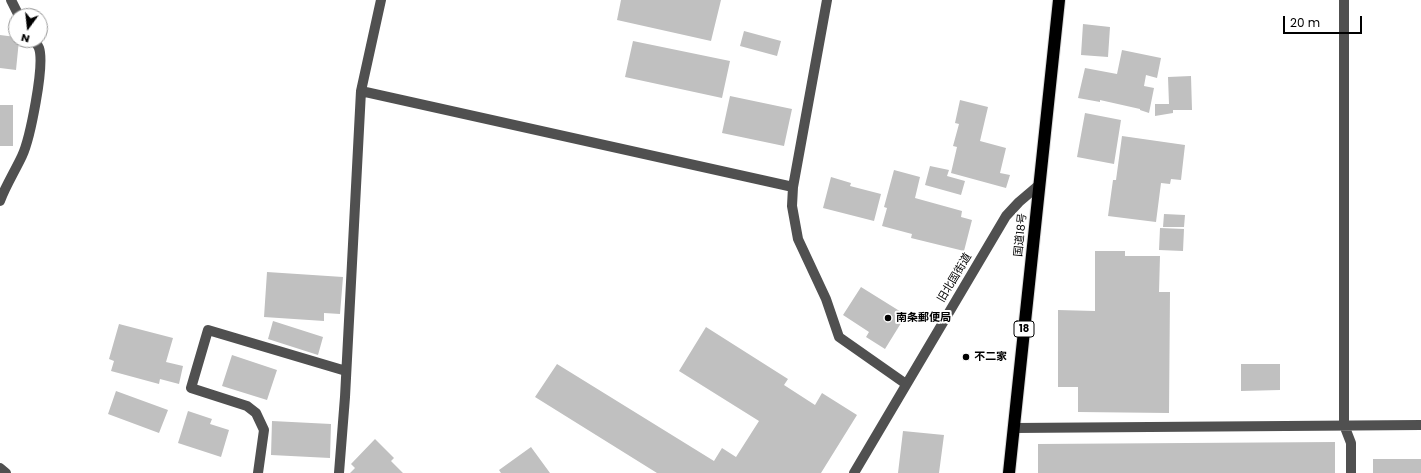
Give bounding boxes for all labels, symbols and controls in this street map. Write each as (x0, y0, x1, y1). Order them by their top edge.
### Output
north arrow (8, 8, 48, 48)
scale bar (1285, 8, 1364, 34)
text: 20 m (1290, 14, 1320, 31)
text: N (19, 30, 31, 47)
street label: 国道18号 (1012, 213, 1030, 257)
street label: 旧北国街道 (935, 251, 975, 305)
place label: 南条郵便局 (896, 311, 951, 325)
marker: 南条郵便局 (883, 313, 893, 323)
road number: 18 (1014, 321, 1034, 337)
place label: 不二家 (974, 350, 1007, 364)
marker: 不二家 (961, 352, 971, 362)

